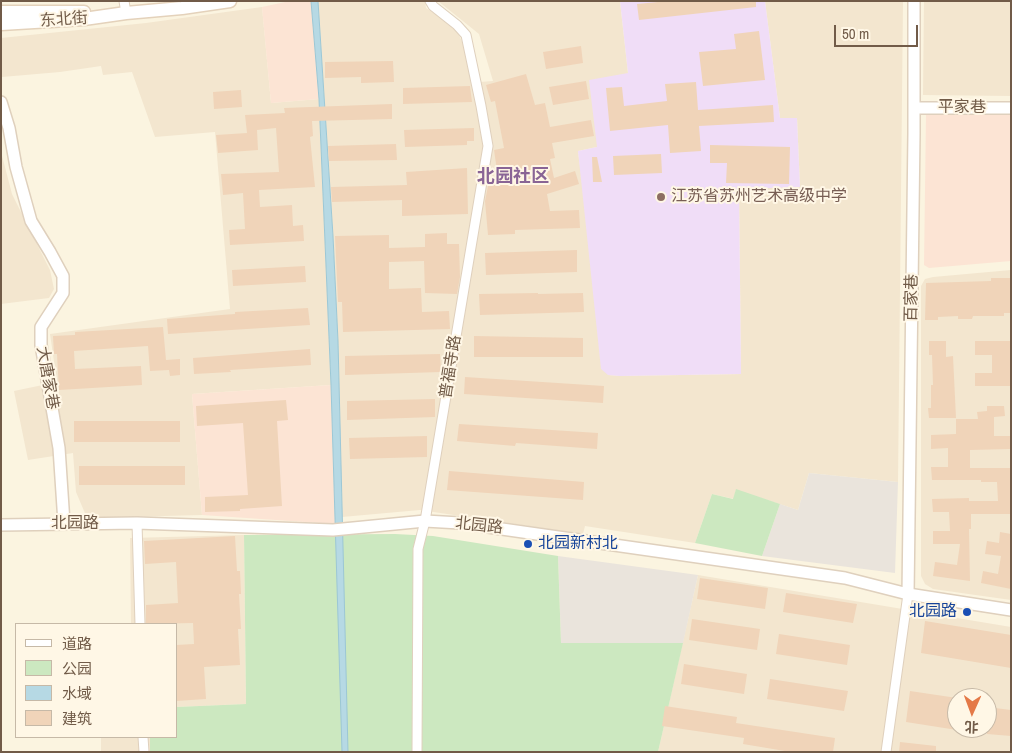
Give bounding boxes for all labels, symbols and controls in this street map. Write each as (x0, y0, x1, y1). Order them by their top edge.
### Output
street label: 东北街 (39, 9, 89, 31)
scale bar (837, 15, 921, 47)
text: 50 m (842, 23, 869, 44)
street label: 平家巷 (938, 98, 986, 118)
district label: 北园社区 (477, 166, 549, 188)
place label: 江苏省苏州艺术高级中学 (671, 187, 847, 207)
marker: 江苏省苏州艺术高级中学 (655, 191, 667, 203)
street label: 百家巷 (902, 274, 922, 322)
street label: 普福寺路 (437, 334, 465, 400)
street label: 大唐家巷 (32, 345, 62, 411)
street label: 北园路 (51, 514, 99, 534)
street label: 北园路 (454, 514, 504, 538)
place label: 北园新村北 (538, 534, 618, 554)
marker: 北园新村北 (522, 538, 534, 550)
place label: 北园路 (909, 602, 957, 622)
marker: 北园路 (961, 606, 973, 618)
legend (15, 623, 178, 738)
text: 道路 (62, 633, 92, 654)
text: 公园 (62, 658, 92, 679)
text: 水域 (62, 683, 92, 704)
north arrow (947, 688, 997, 738)
text: 建筑 (62, 708, 92, 729)
text: 北 (964, 718, 979, 736)

